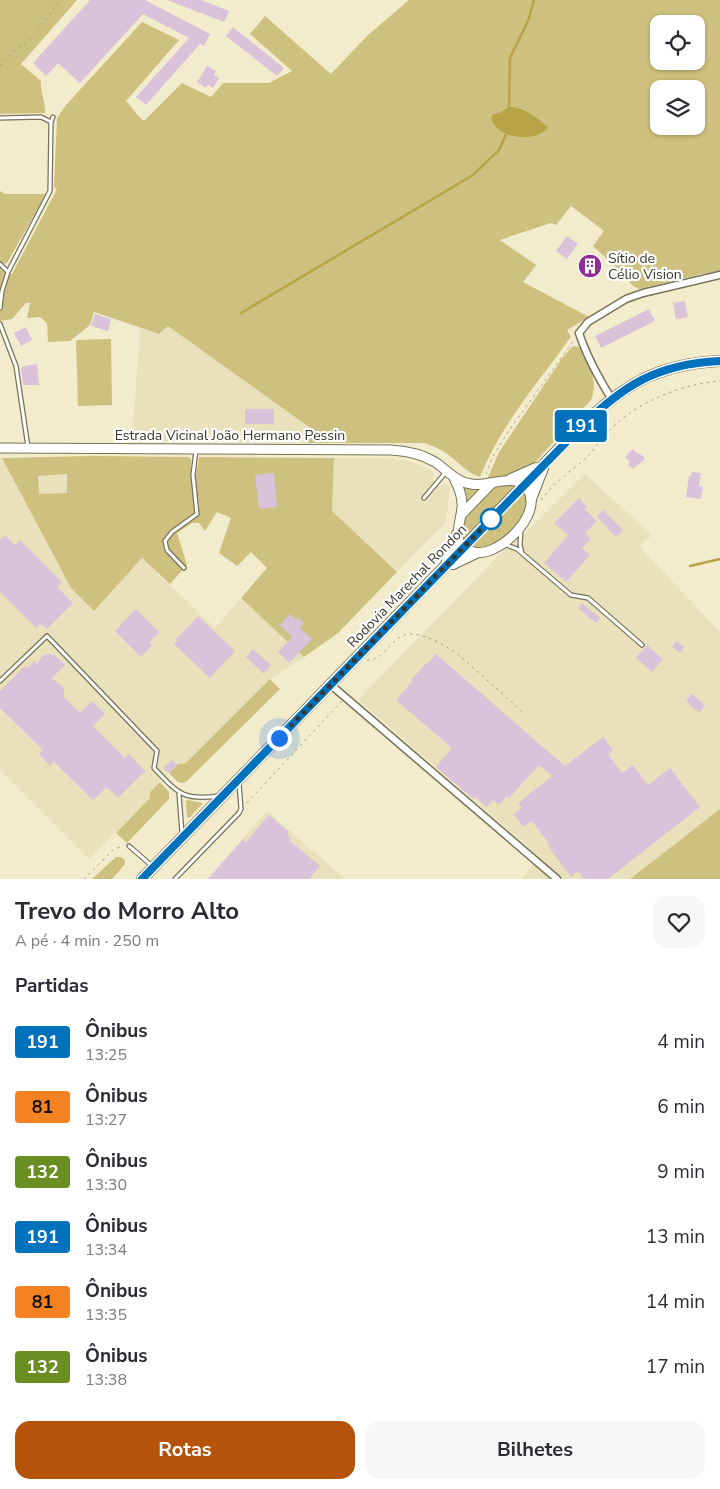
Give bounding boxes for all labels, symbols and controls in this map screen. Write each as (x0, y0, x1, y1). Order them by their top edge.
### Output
map controls (650, 15, 705, 135)
button: locate (650, 15, 705, 70)
button: layers (650, 80, 705, 135)
place label: Sítio de Célio Vision (608, 249, 682, 284)
building icon: Sítio de Célio Vision (577, 253, 603, 279)
line badge: 191 (552, 410, 610, 442)
text: 191 (565, 414, 597, 438)
street label: Estrada Vicinal João Hermano Pessin (115, 426, 345, 445)
unlabelled marker (480, 508, 502, 530)
street label: Rodovia Marechal Rondon (343, 520, 471, 652)
your location (267, 726, 292, 751)
text: Trevo do Morro Alto (15, 895, 239, 927)
button: heart (653, 896, 705, 948)
text: A pé · 4 min · 250 m (15, 930, 159, 952)
text: Partidas (15, 973, 89, 999)
text: Ônibus (85, 1018, 148, 1044)
text: 4 min (657, 1029, 705, 1055)
text: 191 (26, 1030, 59, 1054)
text: 13:25 (85, 1044, 127, 1066)
text: Ônibus (85, 1083, 148, 1109)
text: 6 min (657, 1094, 705, 1120)
text: 81 (32, 1095, 53, 1119)
text: 13:27 (85, 1109, 127, 1131)
text: Ônibus (85, 1148, 148, 1174)
text: 9 min (657, 1159, 705, 1185)
text: 132 (26, 1160, 59, 1184)
text: 13:30 (85, 1174, 127, 1196)
text: Ônibus (85, 1213, 148, 1239)
text: 13 min (646, 1224, 705, 1250)
text: 191 (26, 1225, 59, 1249)
text: 13:34 (85, 1239, 127, 1261)
text: Ônibus (85, 1278, 148, 1304)
text: 14 min (646, 1289, 705, 1315)
text: 81 (32, 1290, 53, 1314)
text: 13:35 (85, 1304, 127, 1326)
text: Ônibus (85, 1343, 148, 1369)
text: 17 min (646, 1354, 705, 1380)
text: 132 (26, 1355, 59, 1379)
text: 13:38 (85, 1369, 127, 1391)
button: Rotas (15, 1421, 355, 1479)
button: Bilhetes (365, 1421, 705, 1479)

